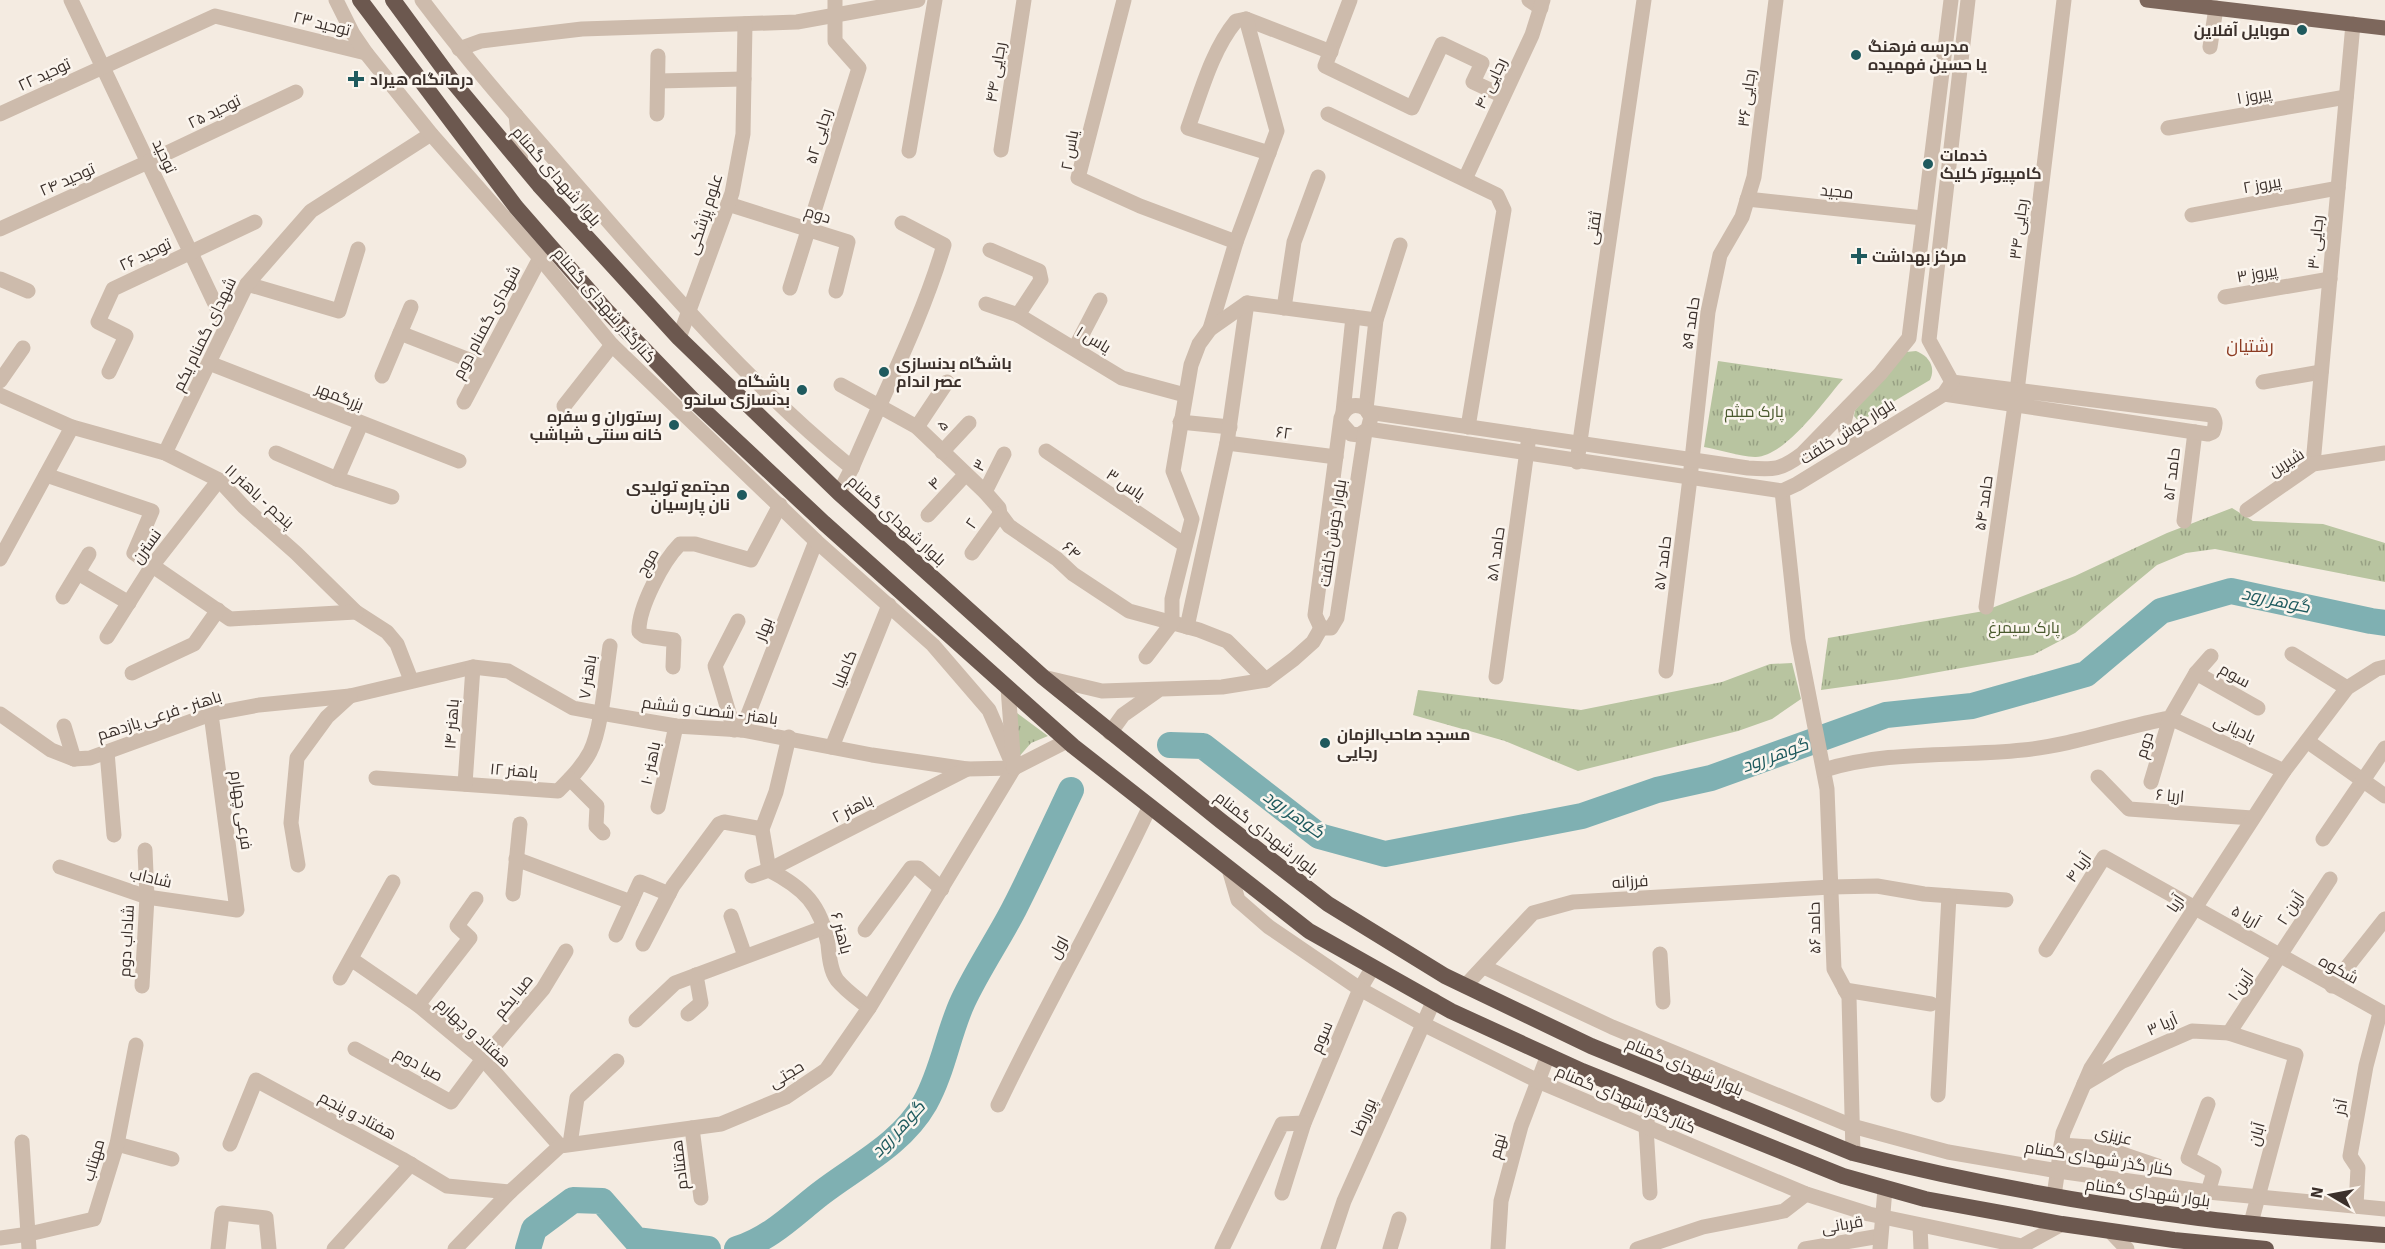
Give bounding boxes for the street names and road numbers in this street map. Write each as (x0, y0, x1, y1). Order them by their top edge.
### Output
street label: توحید ۲۳ (291, 7, 353, 41)
street label: رجایی ۴۴ (981, 40, 1011, 104)
street label: توحید ۲۲ (15, 54, 75, 96)
street label: رجایی ۴۰ (1470, 55, 1511, 112)
street label: رجایی ۳۶ (1734, 68, 1760, 128)
street label: پیروز ۱ (2235, 83, 2274, 110)
street label: توحید ۲۵ (185, 90, 245, 133)
street label: رجایی ۵۲ (801, 106, 837, 166)
street label: بلوار شهدای گمنام (507, 123, 605, 231)
street label: یاس ۲ (1057, 128, 1083, 172)
street label: توحید (147, 136, 181, 177)
street label: توحید ۲۴ (37, 159, 99, 201)
street label: علوم پزشکی (682, 171, 728, 258)
street label: پیروز ۲ (2241, 172, 2284, 199)
street label: مجید (1819, 180, 1854, 204)
street label: رجایی ۳۴ (2005, 198, 2033, 261)
street label: دوم (802, 202, 833, 229)
street label: ثقتی (1582, 210, 1606, 246)
street label: رجایی ۳۰ (2304, 214, 2328, 270)
street label: توحید ۲۶ (116, 234, 175, 276)
street label: کنارگذر شهدای گمنام (548, 244, 660, 368)
street label: پیروز ۳ (2235, 260, 2280, 288)
street label: شهدای گمنام دوم (449, 262, 526, 383)
street label: شهدای گمنام یکم (169, 274, 242, 395)
street label: حامد ۵۹ (1677, 296, 1705, 351)
street label: یاس ۱ (1073, 322, 1115, 358)
street label: بزرگمهر (312, 378, 367, 416)
street label: بلوار خوش خلقت (1796, 395, 1899, 469)
street label: ۵ (932, 416, 953, 436)
street label: ۶۲ (1275, 422, 1293, 444)
street label: شیرین (2265, 444, 2308, 481)
street label: حامد ۵۲ (2159, 447, 2185, 502)
street label: ۳ (969, 456, 991, 475)
street label: پنجم - باهنر ۱۱ (220, 460, 299, 534)
street label: یاس ۳ (1102, 465, 1149, 505)
street label: بلوار شهدای گمنام (842, 471, 950, 571)
street label: ۴ (924, 473, 946, 494)
street label: حامد ۵۴ (1970, 474, 1998, 532)
street label: بلوار خوش خلقت (1315, 478, 1351, 588)
street label: ۲ (961, 514, 982, 533)
street label: نسترن (127, 525, 166, 568)
street label: حامد ۵۸ (1482, 526, 1510, 583)
street label: حامد ۵۷ (1650, 535, 1676, 591)
street label: ۶۴ (1058, 537, 1085, 564)
street label: موج (632, 545, 664, 580)
street label: بهار (750, 615, 778, 645)
street label: کاملیا (828, 647, 862, 691)
street label: باهنر ۷ (575, 653, 601, 701)
street label: سوم (2215, 659, 2254, 693)
street label: باهنر - فرعی یازدهم (95, 686, 224, 746)
street label: باهنر - شصت و ششم (640, 693, 779, 730)
street label: باهنر ۱۴ (440, 698, 464, 750)
street label: بادیانی (2210, 711, 2259, 747)
street label: دوم (2132, 730, 2159, 761)
street label: باهنر ۱۰ (637, 740, 665, 787)
street label: باهنر ۱۲ (489, 759, 539, 783)
street label: فرعی چهارم (225, 769, 256, 851)
street label: اریا ۶ (2155, 785, 2185, 807)
street label: بلوار شهدای گمنام (1210, 787, 1322, 881)
street label: باهنر ۲ (829, 790, 876, 828)
street label: آریا ۴ (2062, 848, 2096, 886)
street label: شاداب (128, 863, 174, 893)
street label: فرزانه (1611, 871, 1649, 893)
street label: آرین ۲ (2273, 887, 2309, 929)
street label: آریا (2163, 890, 2189, 916)
street label: آریا ۵ (2228, 901, 2264, 933)
street label: حامد ۵۶ (1805, 902, 1825, 954)
street label: شاداب دوم (115, 904, 140, 978)
street label: باهنر ۶ (826, 910, 856, 956)
street label: اول (1044, 932, 1073, 963)
street label: شکوه (2315, 951, 2362, 989)
street label: آرین ۱ (2223, 966, 2259, 1005)
street label: صبا یکم (490, 970, 539, 1024)
street label: هفتاد و چهارم (431, 994, 515, 1072)
street label: آریا ۳ (2144, 1009, 2182, 1041)
street label: سوم (1306, 1019, 1338, 1057)
street label: بلوار شهدای گمنام (1622, 1033, 1747, 1102)
street label: صبا دوم (390, 1043, 446, 1087)
street label: حجتی (765, 1057, 808, 1093)
street label: کنار گذر شهدای گمنام (1552, 1061, 1698, 1139)
street label: هفتاد و پنجم (315, 1087, 400, 1146)
street label: پوررضا (1347, 1095, 1382, 1140)
street label: آذر (2329, 1097, 2352, 1118)
street label: آبان (2244, 1119, 2270, 1148)
street label: عزیزی (2093, 1122, 2134, 1150)
street label: نهم (1485, 1131, 1512, 1161)
street label: مهتاب (78, 1137, 109, 1184)
street label: کنار گذر شهدای گمنام (2023, 1137, 2174, 1182)
street label: هفتادم (667, 1139, 694, 1191)
street label: بلوار شهدای گمنام (2084, 1174, 2212, 1213)
street label: قربانی (1820, 1211, 1865, 1238)

